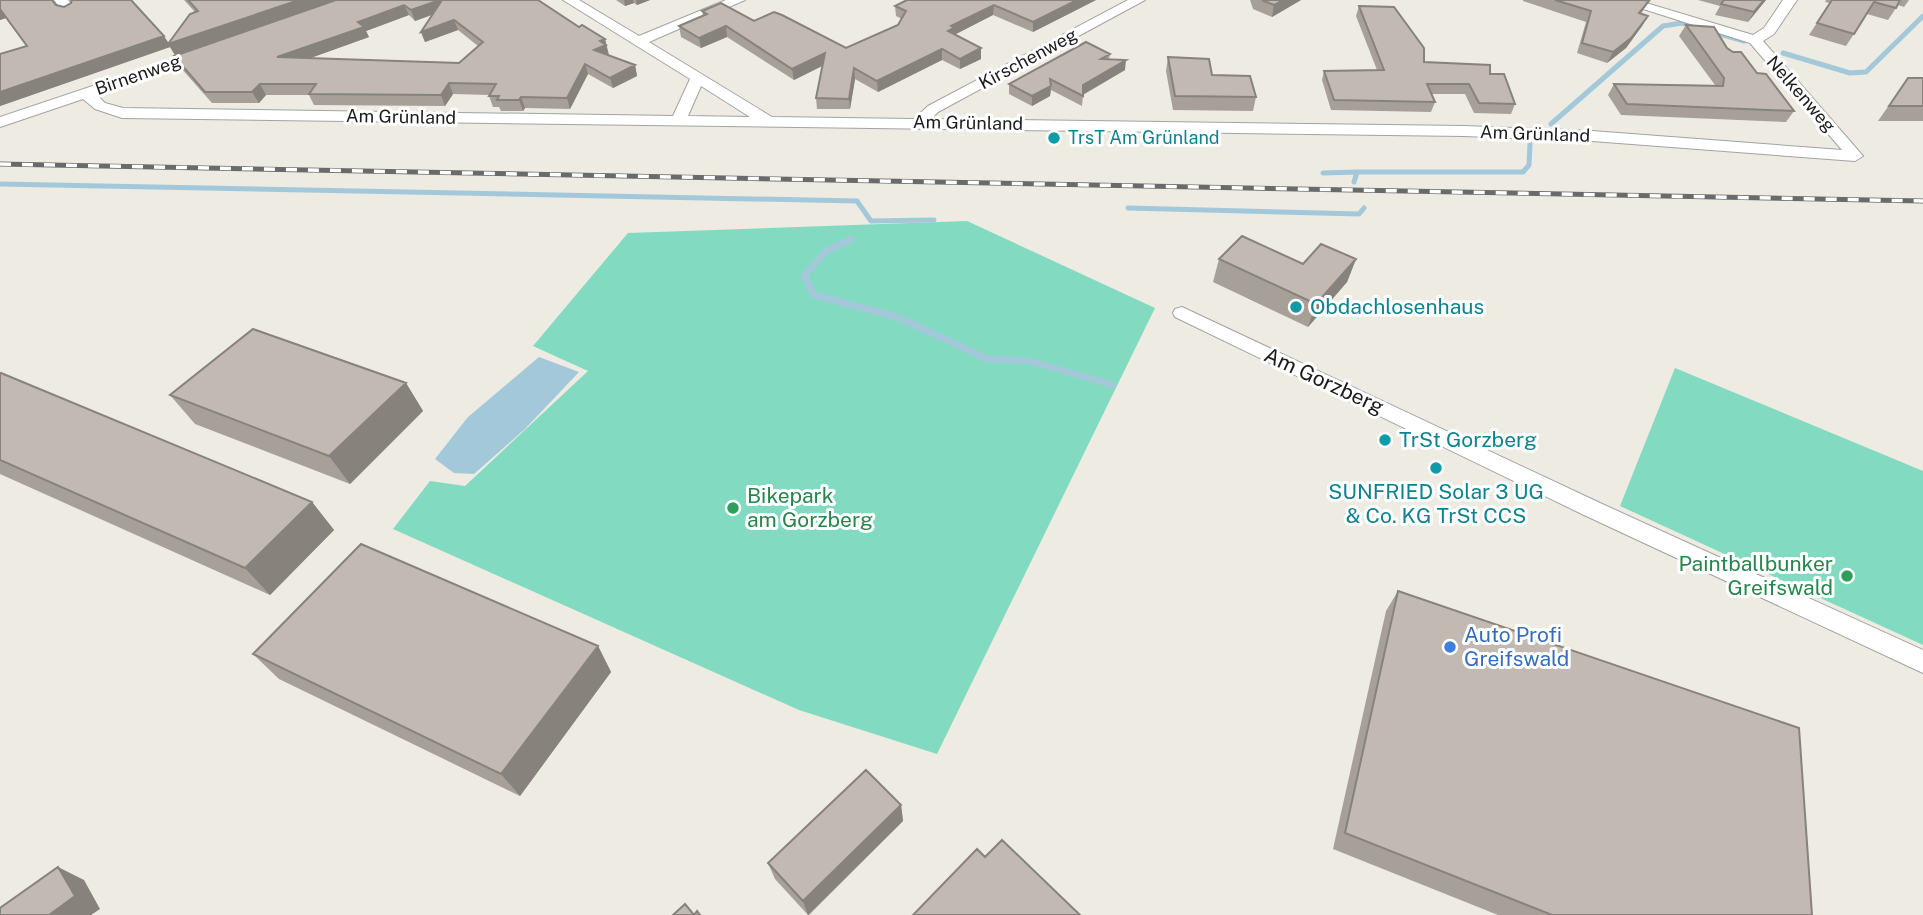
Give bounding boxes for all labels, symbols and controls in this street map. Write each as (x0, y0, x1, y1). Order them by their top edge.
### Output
street label: Kirschenweg (975, 24, 1081, 93)
street label: Birnenweg (92, 50, 184, 99)
street label: Nelkenweg (1763, 51, 1840, 136)
street label: Am Grünland (346, 105, 456, 128)
street label: Am Grünland (913, 111, 1023, 134)
street label: Am Grünland (1480, 121, 1591, 146)
place label: TrsT Am Grünland (1068, 127, 1220, 148)
marker: TrsT Am Grünland (1046, 130, 1062, 146)
place label: Obdachlosenhaus (1310, 294, 1484, 319)
marker: Obdachlosenhaus (1288, 299, 1304, 315)
street label: Am Gorzberg (1260, 342, 1388, 419)
place label: TrSt Gorzberg (1399, 427, 1537, 452)
marker: TrSt Gorzberg (1377, 432, 1393, 448)
marker: SUNFRIED Solar 3 UG & Co. KG TrSt CCS (1428, 460, 1444, 476)
place label: SUNFRIED Solar 3 UG & Co. KG TrSt CCS (1328, 479, 1544, 528)
place label: Bikepark am Gorzberg (747, 483, 873, 532)
marker: Bikepark am Gorzberg (725, 500, 741, 516)
place label: Paintballbunker Greifswald (1678, 551, 1833, 600)
marker: Paintballbunker Greifswald (1839, 568, 1855, 584)
place label: Auto Profi Greifswald (1464, 622, 1569, 671)
marker: Auto Profi Greifswald (1442, 639, 1458, 655)

